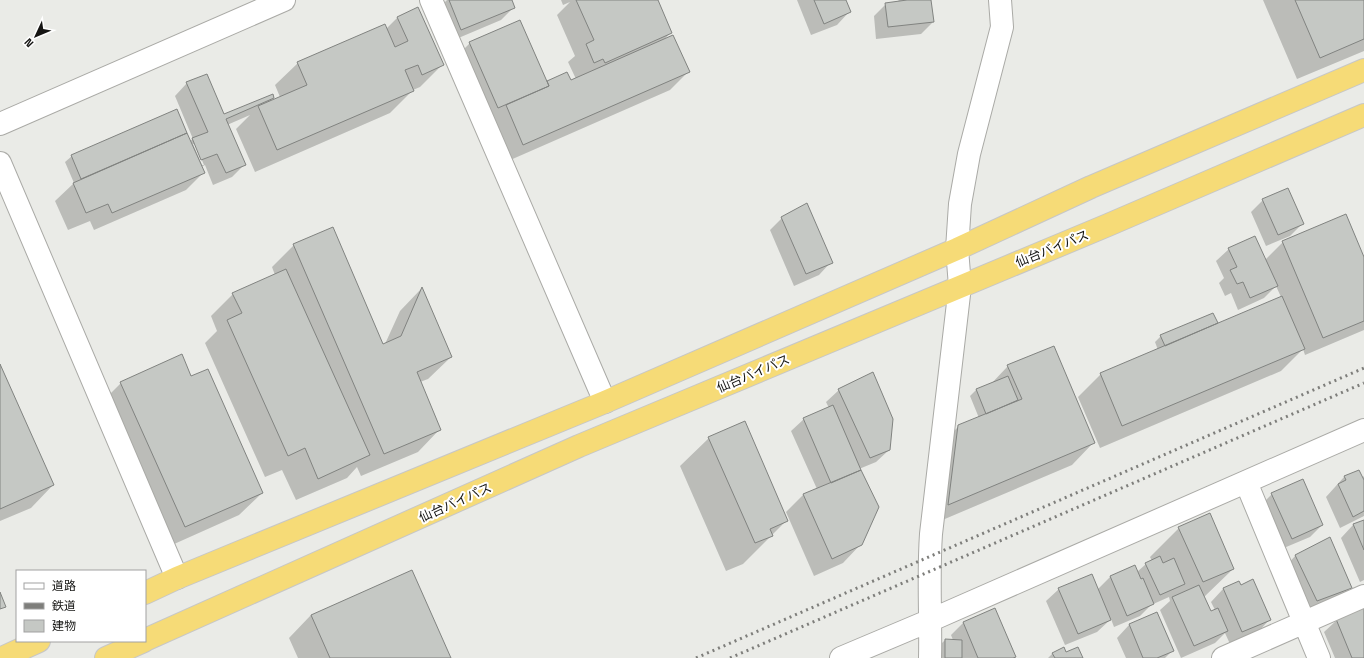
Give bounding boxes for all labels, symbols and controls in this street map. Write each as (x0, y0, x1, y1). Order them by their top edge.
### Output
north arrow (16, 16, 56, 56)
text: N (21, 35, 36, 50)
street label: 仙台バイパス (1013, 226, 1091, 271)
street label: 仙台バイパス (714, 350, 792, 396)
street label: 仙台バイパス (416, 479, 494, 526)
legend (16, 570, 146, 642)
text: 道路 (52, 578, 76, 594)
text: 鉄道 (52, 598, 76, 614)
text: 建物 (52, 618, 76, 634)

